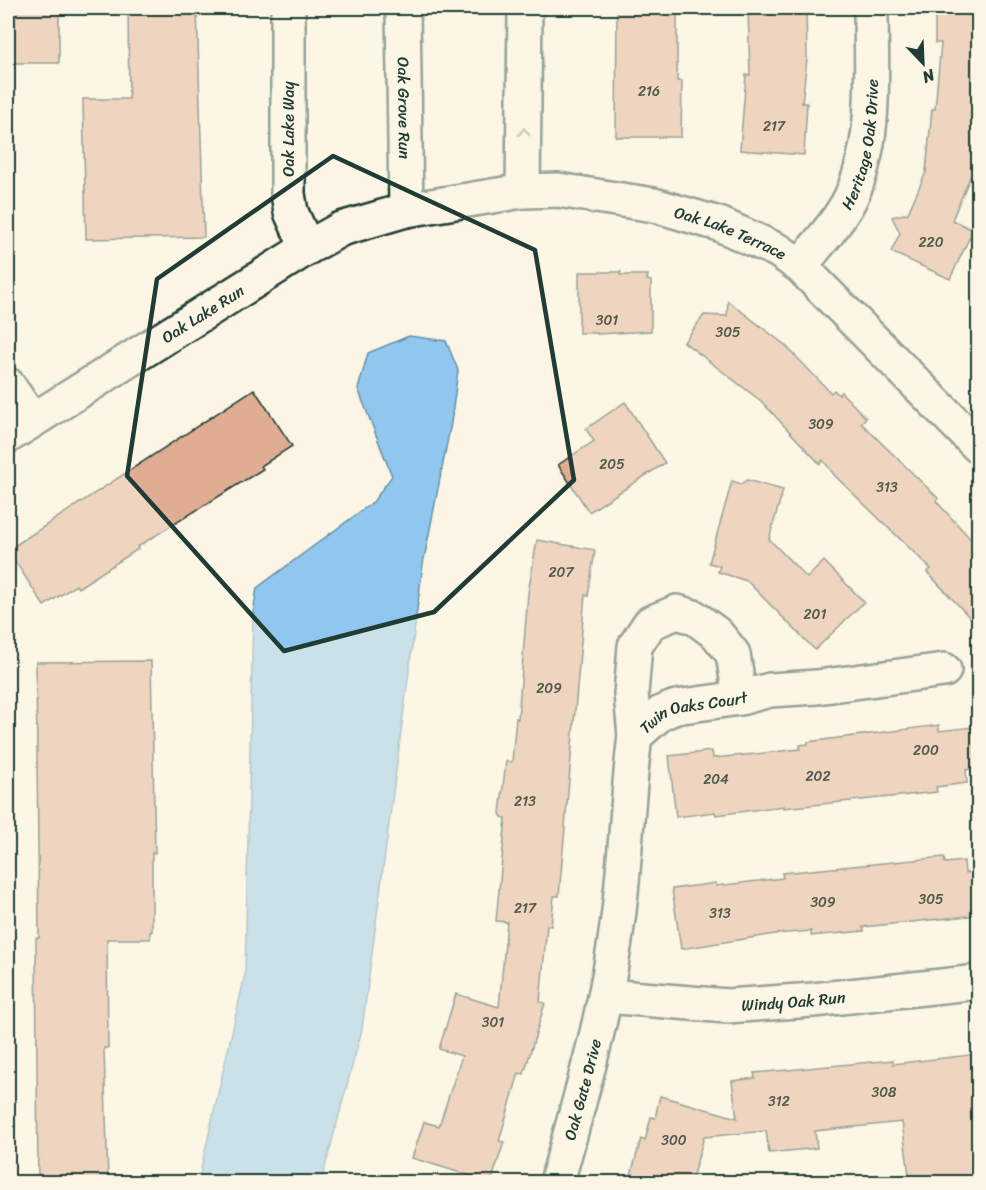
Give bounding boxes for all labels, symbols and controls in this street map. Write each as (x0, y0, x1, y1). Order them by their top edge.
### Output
north arrow (893, 33, 953, 93)
street label: Oak Grove Run (389, 57, 420, 160)
text: N (917, 60, 940, 92)
house number: 216 (638, 79, 660, 104)
street label: Heritage Oak Drive (832, 79, 886, 215)
street label: Oak Lake Way (274, 80, 303, 177)
house number: 217 (763, 114, 786, 139)
one-way arrow (517, 128, 530, 137)
street label: Oak Lake Terrace (671, 197, 794, 267)
house number: 220 (918, 230, 944, 255)
street label: Oak Lake Run (155, 276, 250, 351)
house number: 301 (596, 308, 618, 333)
house number: 305 (715, 320, 741, 345)
house number: 309 (808, 412, 834, 437)
house number: 205 (599, 452, 625, 477)
house number: 313 (876, 475, 898, 500)
house number: 207 (549, 560, 574, 585)
house number: 201 (804, 602, 826, 627)
house number: 209 (536, 676, 562, 701)
street label: Twin Oaks Court (632, 682, 751, 741)
house number: 200 (913, 738, 939, 763)
house number: 202 (805, 764, 831, 789)
house number: 204 (703, 767, 729, 792)
house number: 213 (514, 789, 536, 814)
house number: 305 (918, 887, 944, 912)
house number: 309 (810, 890, 836, 915)
house number: 217 (514, 896, 537, 921)
house number: 313 (709, 901, 731, 926)
street label: Windy Oak Run (740, 982, 847, 1019)
house number: 301 (482, 1010, 504, 1035)
street label: Oak Gate Drive (555, 1036, 610, 1144)
house number: 308 (872, 1080, 897, 1105)
house number: 312 (768, 1089, 790, 1114)
house number: 300 (661, 1128, 687, 1153)

